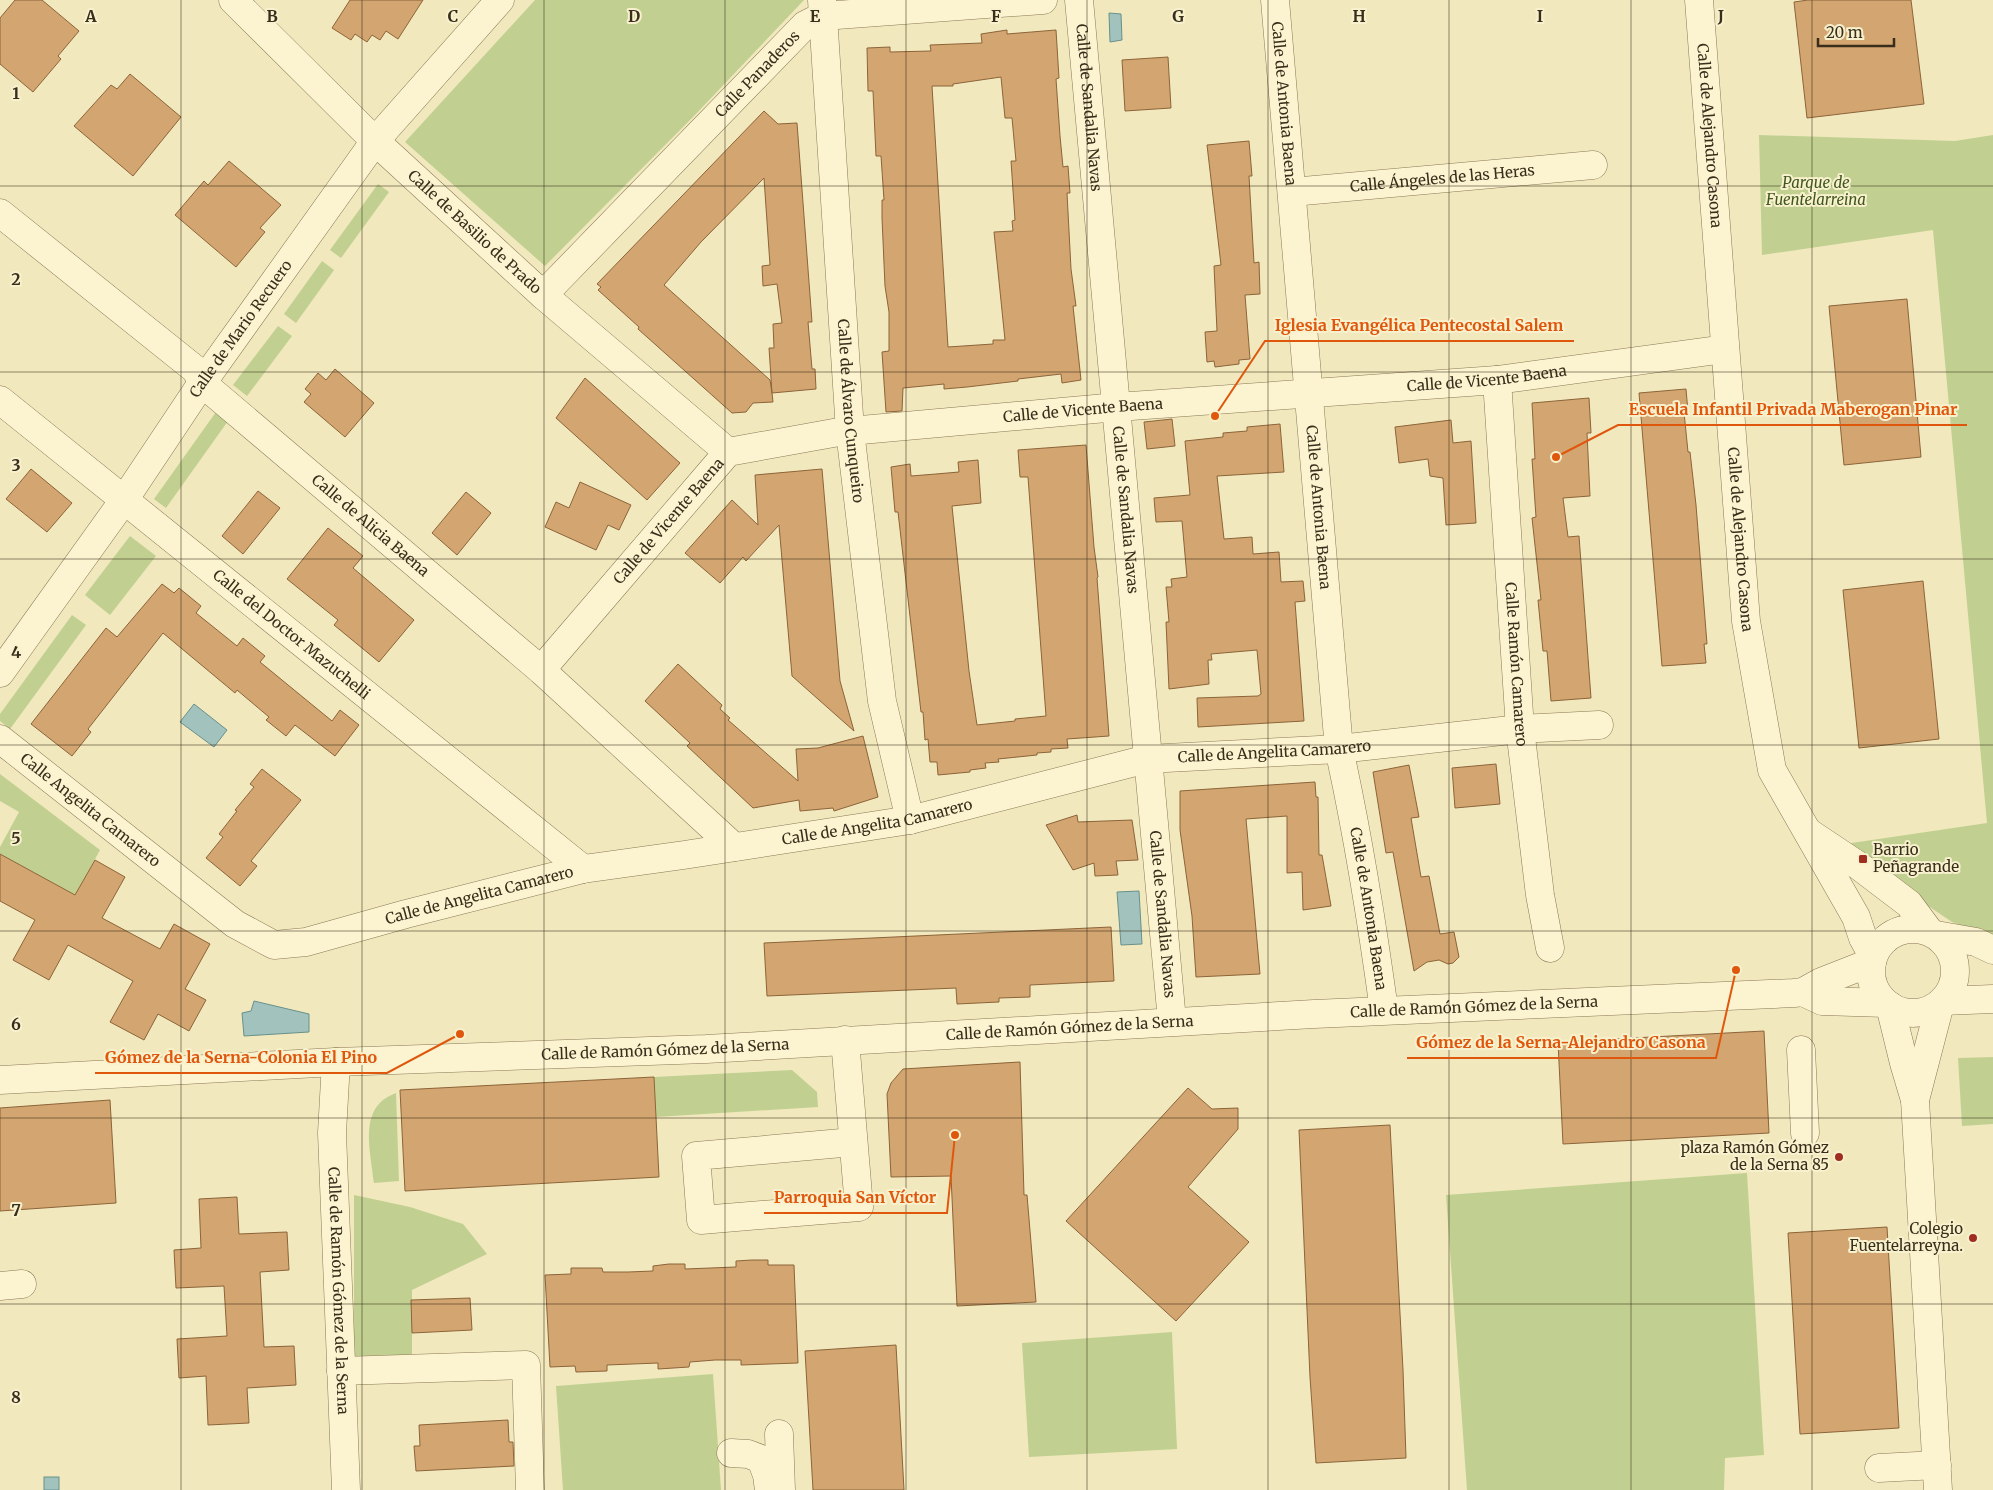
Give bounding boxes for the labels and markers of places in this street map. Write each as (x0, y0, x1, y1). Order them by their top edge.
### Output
callout: Iglesia Evangélica Pentecostal Salem (1265, 310, 1574, 341)
callout: Escuela Infantil Privada Maberogan Pinar (1618, 394, 1967, 425)
place label: Barrio Peñagrande (1873, 840, 1959, 876)
marker: Barrio Peñagrande (1857, 853, 1869, 865)
callout: Gómez de la Serna-Alejandro Casona (1407, 1027, 1716, 1058)
callout: Gómez de la Serna-Colonia El Pino (95, 1042, 387, 1073)
place label: plaza Ramón Gómez de la Serna 85 (1681, 1138, 1829, 1174)
marker: plaza Ramón Gómez de la Serna 85 (1833, 1151, 1845, 1163)
callout: Parroquia San Víctor (764, 1182, 947, 1213)
place label: Colegio Fuentelarreyna. (1850, 1219, 1963, 1255)
marker: Colegio Fuentelarreyna. (1967, 1232, 1979, 1244)

